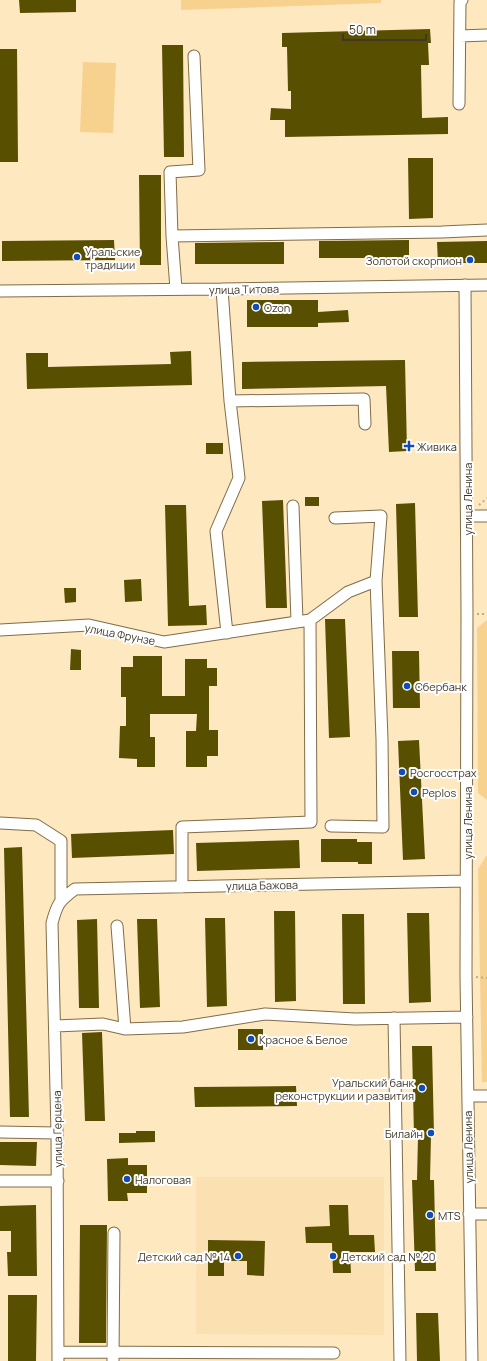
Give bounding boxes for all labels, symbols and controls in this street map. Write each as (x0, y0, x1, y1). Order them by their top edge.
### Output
scale bar (343, 16, 426, 42)
text: 50 m (349, 21, 376, 38)
place label: Уральские традиции (85, 244, 141, 272)
marker: Уральские традиции (72, 252, 82, 262)
place label: Золотой скорпион (366, 253, 462, 268)
marker: Золотой скорпион (465, 255, 475, 265)
street label: улица Титова (209, 281, 279, 297)
place label: Ozon (264, 300, 290, 315)
marker: Ozon (251, 302, 261, 312)
place label: Живика (417, 439, 457, 454)
marker: Живика (404, 441, 414, 451)
street label: улица Ленина (460, 463, 475, 535)
street label: улица Фрунзе (83, 620, 157, 648)
place label: Сбербанк (415, 679, 467, 694)
marker: Сбербанк (402, 681, 412, 691)
place label: Росгосстрах (410, 765, 477, 780)
marker: Росгосстрах (397, 767, 407, 777)
place label: Peplos (422, 785, 456, 800)
marker: Peplos (409, 787, 419, 797)
street label: улица Ленина (460, 787, 475, 859)
street label: улица Бажова (226, 877, 298, 893)
place label: Красное & Белое (259, 1032, 348, 1047)
marker: Красное & Белое (246, 1034, 256, 1044)
place label: Уральский банк реконструкции и развития (275, 1075, 415, 1103)
marker: Уральский банк реконструкции и развития (417, 1083, 427, 1093)
street label: улица Герцена (49, 1090, 65, 1168)
street label: улица Ленина (460, 1110, 476, 1184)
place label: Билайн (385, 1126, 423, 1141)
marker: Билайн (426, 1128, 436, 1138)
place label: Налоговая (135, 1172, 191, 1187)
marker: Налоговая (122, 1174, 132, 1184)
place label: MTS (438, 1208, 461, 1223)
marker: MTS (425, 1210, 435, 1220)
place label: Детский сад № 14 (138, 1249, 230, 1264)
place label: Детский сад № 20 (341, 1249, 436, 1264)
marker: Детский сад № 14 (233, 1251, 243, 1261)
marker: Детский сад № 20 (328, 1251, 338, 1261)

